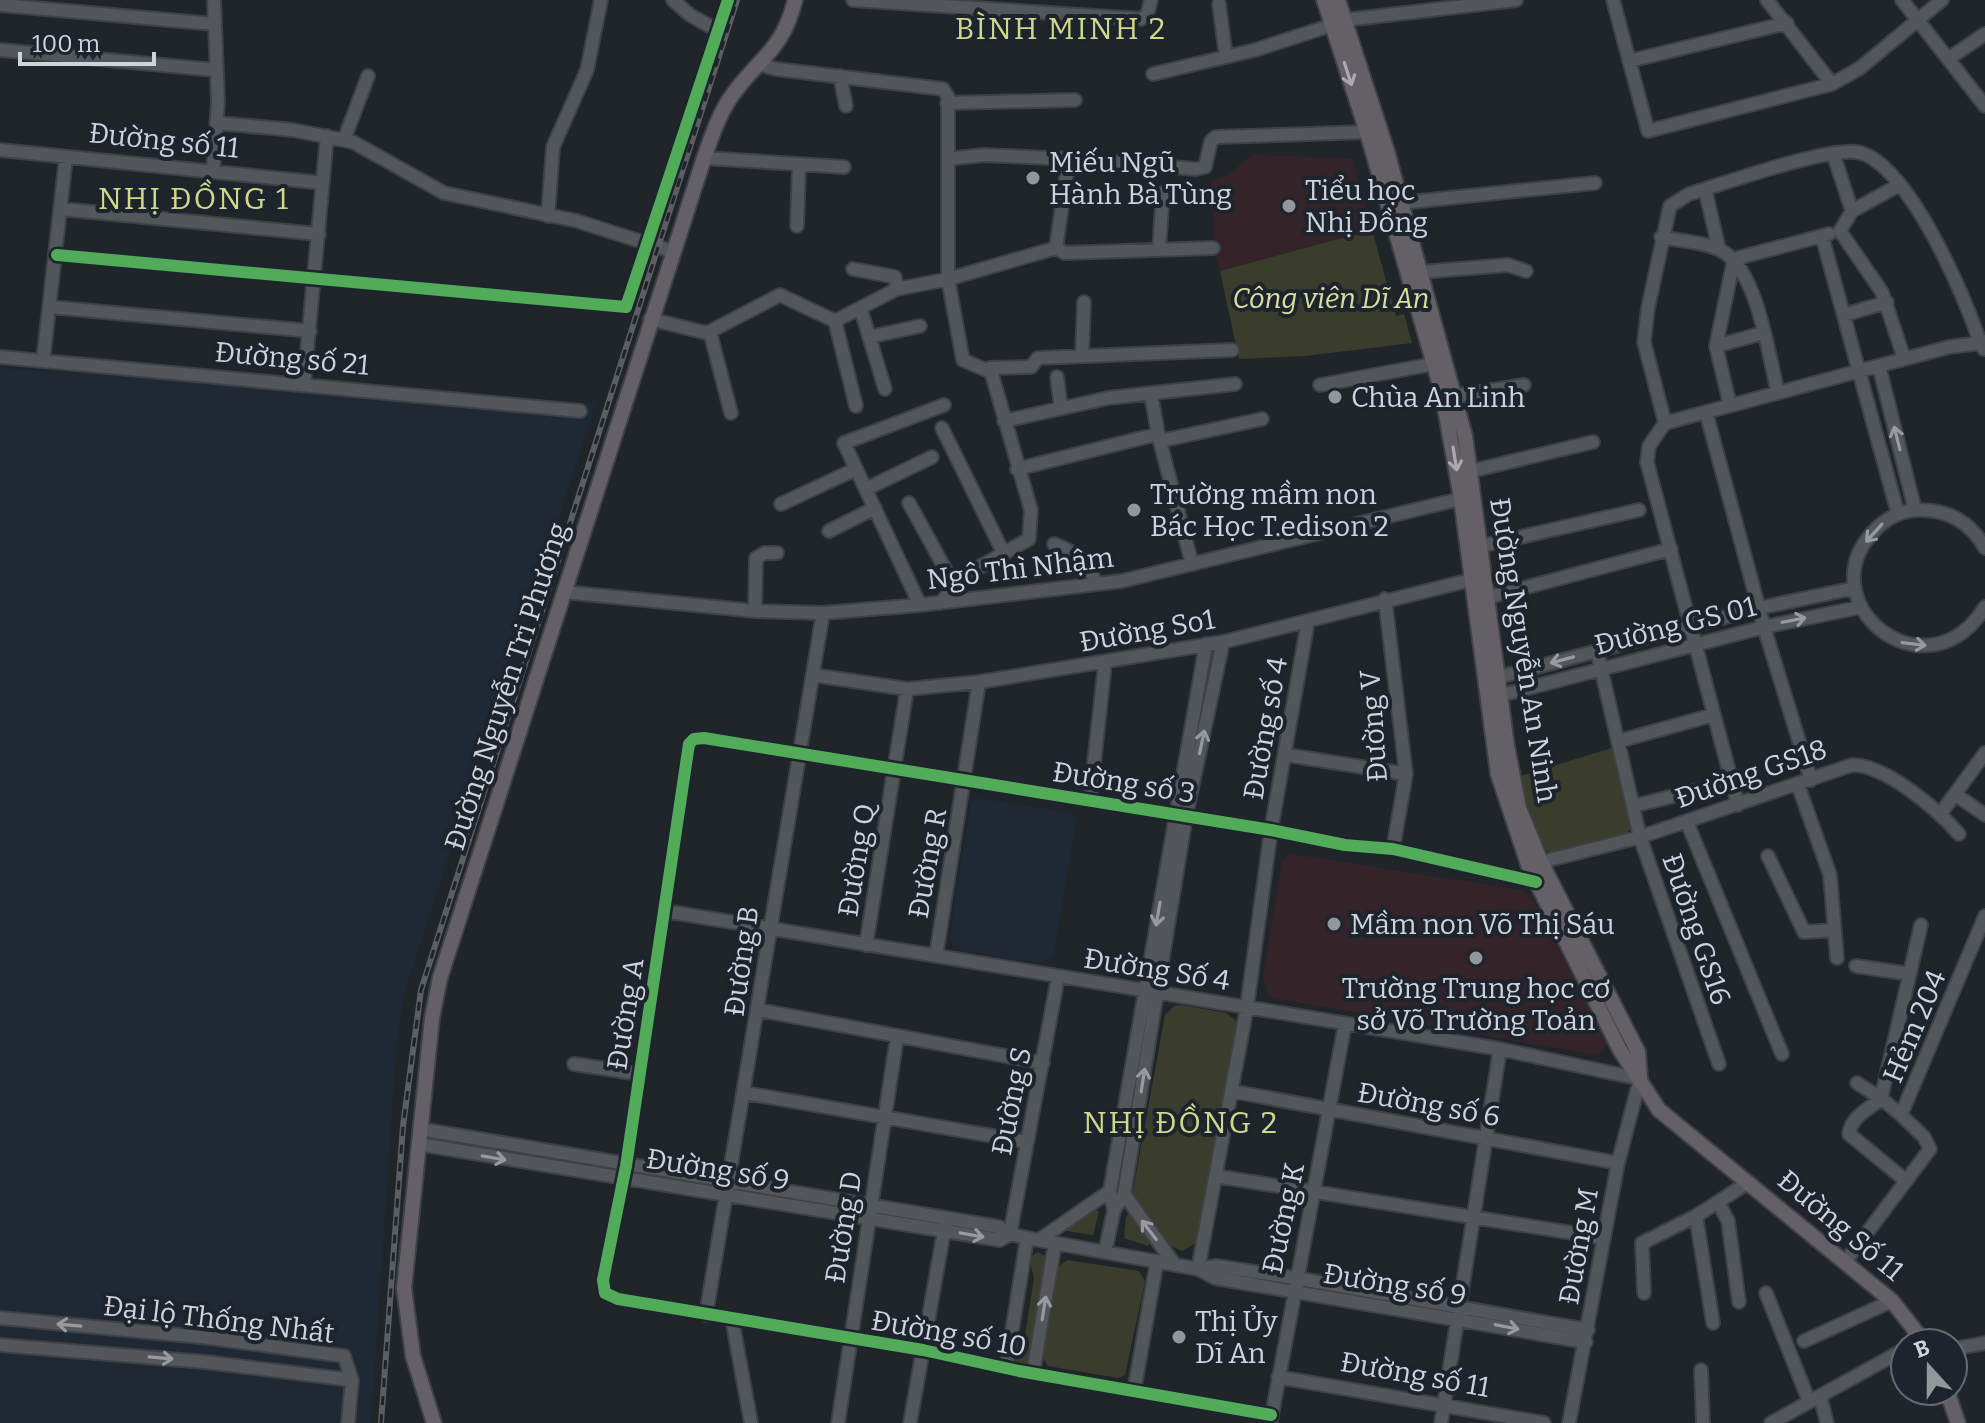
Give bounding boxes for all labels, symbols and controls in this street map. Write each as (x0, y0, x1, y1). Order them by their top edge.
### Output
district label: BÌNH MINH 2 (955, 11, 1167, 47)
scale bar (20, 16, 154, 66)
text: 100 m (32, 30, 100, 58)
one-way arrow (1341, 61, 1356, 87)
street label: Đường số 11 (87, 116, 241, 165)
place label: Miếu Ngũ Hành Bà Tùng (1049, 146, 1232, 211)
marker: Miếu Ngũ Hành Bà Tùng (1024, 169, 1042, 187)
place label: Tiểu học Nhị Đồng (1305, 174, 1428, 239)
district label: NHỊ ĐỒNG 1 (98, 179, 290, 217)
marker: Tiểu học Nhị Đồng (1280, 197, 1298, 215)
park label: Công viên Dĩ An (1233, 282, 1429, 315)
street label: Đường số 21 (214, 335, 371, 382)
place label: Chùa An Linh (1351, 381, 1525, 414)
marker: Chùa An Linh (1326, 388, 1344, 406)
one-way arrow (1889, 425, 1904, 451)
one-way arrow (1448, 446, 1463, 471)
place label: Trường mầm non Bác Học T.edison 2 (1150, 478, 1389, 543)
street label: Đường Nguyễn An Ninh (1483, 495, 1564, 805)
marker: Trường mầm non Bác Học T.edison 2 (1125, 501, 1143, 519)
street label: Đường Nguyễn Tri Phương (438, 518, 575, 854)
one-way arrow (1865, 522, 1884, 543)
street label: Ngô Thì Nhậm (925, 541, 1116, 596)
street label: Đường GS 01 (1591, 589, 1760, 661)
street label: Đường So1 (1077, 602, 1218, 659)
one-way arrow (1781, 612, 1806, 627)
one-way arrow (1901, 637, 1927, 652)
street label: Đường số 4 (1237, 654, 1294, 802)
one-way arrow (1549, 654, 1575, 669)
street label: Đường V (1353, 668, 1394, 783)
one-way arrow (1195, 729, 1210, 755)
street label: Đường GS18 (1671, 732, 1831, 815)
street label: Đường số 3 (1050, 755, 1197, 810)
street label: Đường Q (831, 799, 882, 919)
street label: Đường R (902, 806, 953, 921)
street label: Đường GS16 (1655, 849, 1738, 1009)
one-way arrow (1150, 901, 1165, 926)
street label: Đường B (717, 904, 766, 1018)
place label: Mầm non Võ Thị Sáu (1350, 908, 1615, 941)
marker: Mầm non Võ Thị Sáu (1325, 915, 1343, 933)
street label: Đường Số 4 (1082, 942, 1232, 997)
marker: Trường Trung học cơ sở Võ Trường Toản (1467, 949, 1485, 967)
street label: Đường A (600, 956, 651, 1072)
street label: Hẻm 204 (1876, 965, 1953, 1087)
place label: Trường Trung học cơ sở Võ Trường Toản (1342, 972, 1610, 1037)
street label: Đường S (985, 1044, 1038, 1158)
one-way arrow (1136, 1068, 1151, 1094)
street label: Đường số 6 (1355, 1076, 1503, 1133)
district label: NHỊ ĐỒNG 2 (1083, 1103, 1279, 1141)
street label: Đường số 9 (644, 1142, 792, 1197)
one-way arrow (481, 1152, 507, 1167)
street label: Đường K (1256, 1160, 1311, 1277)
street label: Đường Số 11 (1771, 1163, 1911, 1288)
street label: Đường D (818, 1169, 869, 1285)
street label: Đường M (1552, 1185, 1605, 1307)
one-way arrow (1140, 1220, 1157, 1241)
one-way arrow (959, 1228, 985, 1243)
street label: Đường số 9 (1321, 1257, 1469, 1312)
street label: Đại lộ Thống Nhất (102, 1289, 336, 1350)
one-way arrow (1037, 1296, 1052, 1321)
street label: Đường số 10 (869, 1304, 1029, 1363)
place label: Thị Ủy Dĩ An (1195, 1304, 1278, 1370)
one-way arrow (56, 1317, 83, 1332)
one-way arrow (1494, 1321, 1519, 1336)
north arrow (1889, 1327, 1969, 1407)
marker: Thị Ủy Dĩ An (1170, 1328, 1188, 1346)
text: B (1911, 1334, 1933, 1364)
street label: Đường số 11 (1338, 1345, 1492, 1404)
one-way arrow (147, 1351, 174, 1366)

